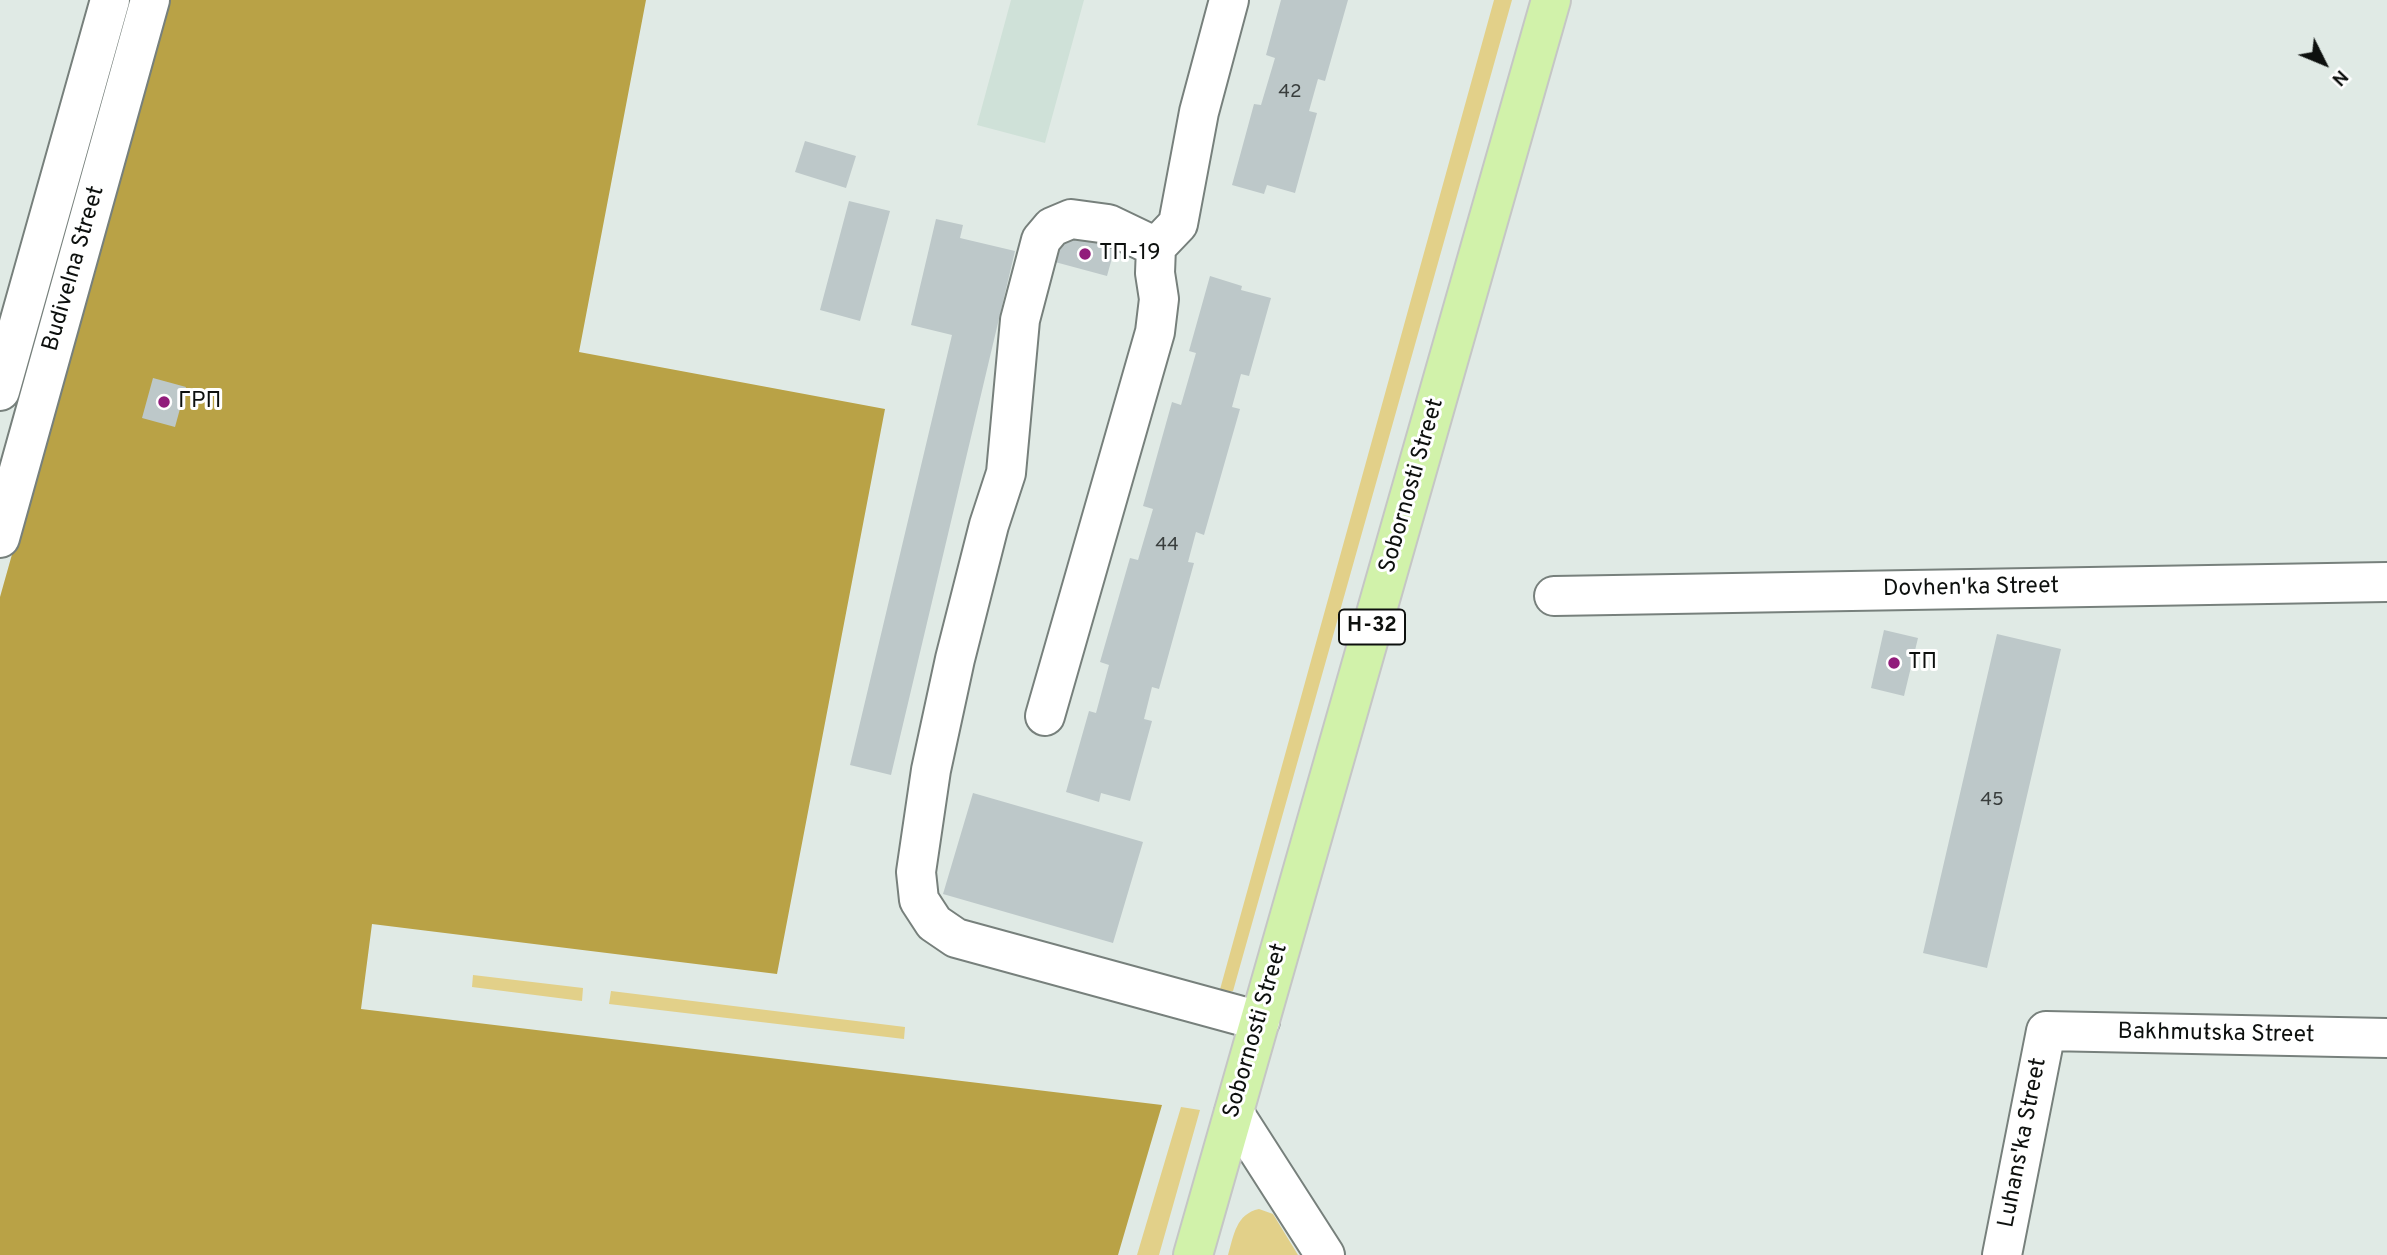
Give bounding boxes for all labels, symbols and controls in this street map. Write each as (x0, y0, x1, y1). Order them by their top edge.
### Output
north arrow (2289, 28, 2359, 98)
text: N (2326, 64, 2353, 90)
house number: 42 (1278, 82, 1302, 104)
street label: Budivelna Street (38, 183, 112, 355)
place label: ТП-19 (1099, 240, 1161, 268)
marker: ТП-19 (1077, 246, 1093, 262)
place label: ГРП (178, 388, 221, 416)
marker: ГРП (156, 394, 172, 410)
street label: Sobornosti Street (1375, 396, 1451, 576)
house number: 44 (1155, 535, 1179, 557)
street label: Dovhen'ka Street (1883, 574, 2059, 604)
road number: Н-32 (1339, 610, 1405, 644)
place label: ТП (1908, 649, 1937, 677)
marker: ТП (1886, 655, 1902, 671)
house number: 45 (1980, 790, 2004, 812)
street label: Sobornosti Street (1219, 941, 1295, 1121)
street label: Bakhmut·ska Street (2117, 1019, 2315, 1051)
street label: Luhans'ka Street (1994, 1056, 2054, 1230)

